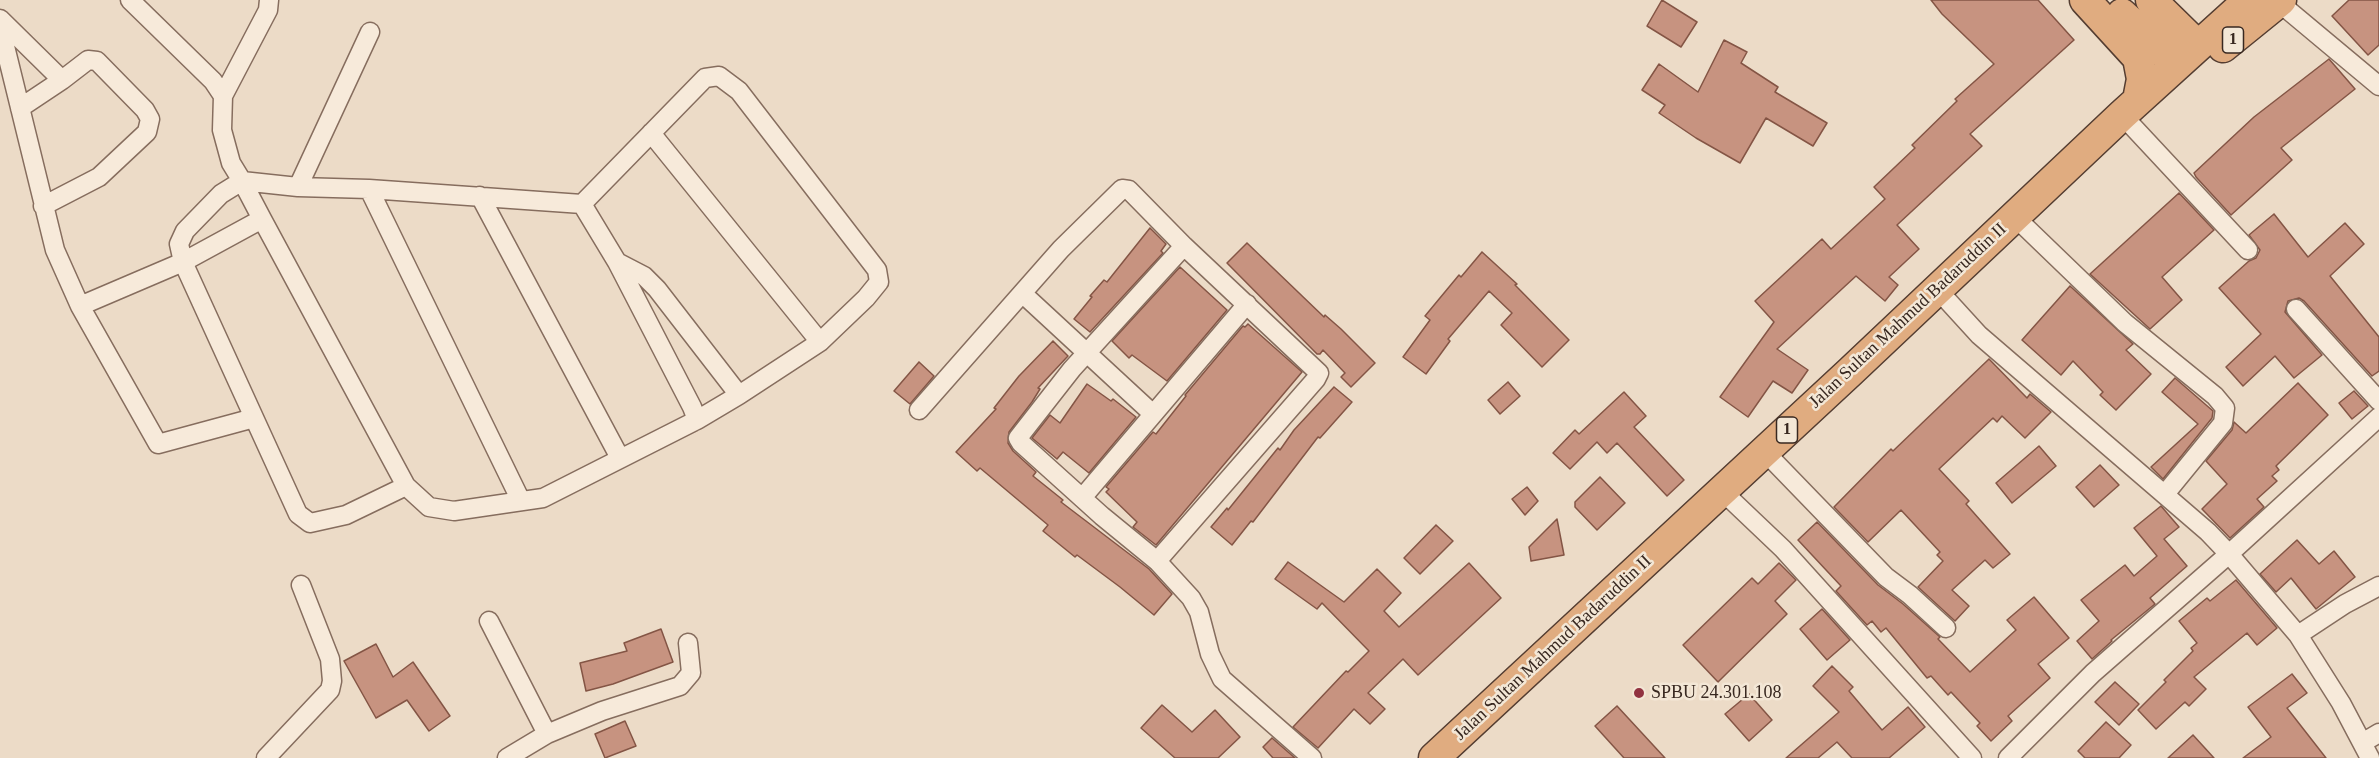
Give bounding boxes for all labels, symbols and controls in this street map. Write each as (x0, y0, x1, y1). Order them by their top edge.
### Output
road number: 1 (2222, 27, 2244, 53)
street label: Jalan Sultan Mahmud Badaruddin II (1805, 219, 2011, 413)
road number: 1 (1776, 417, 1798, 443)
street label: Jalan Sultan Mahmud Badaruddin II (1450, 551, 1656, 745)
place label: SPBU 24.301.108 (1651, 682, 1782, 704)
marker: SPBU 24.301.108 (1632, 686, 1646, 700)

